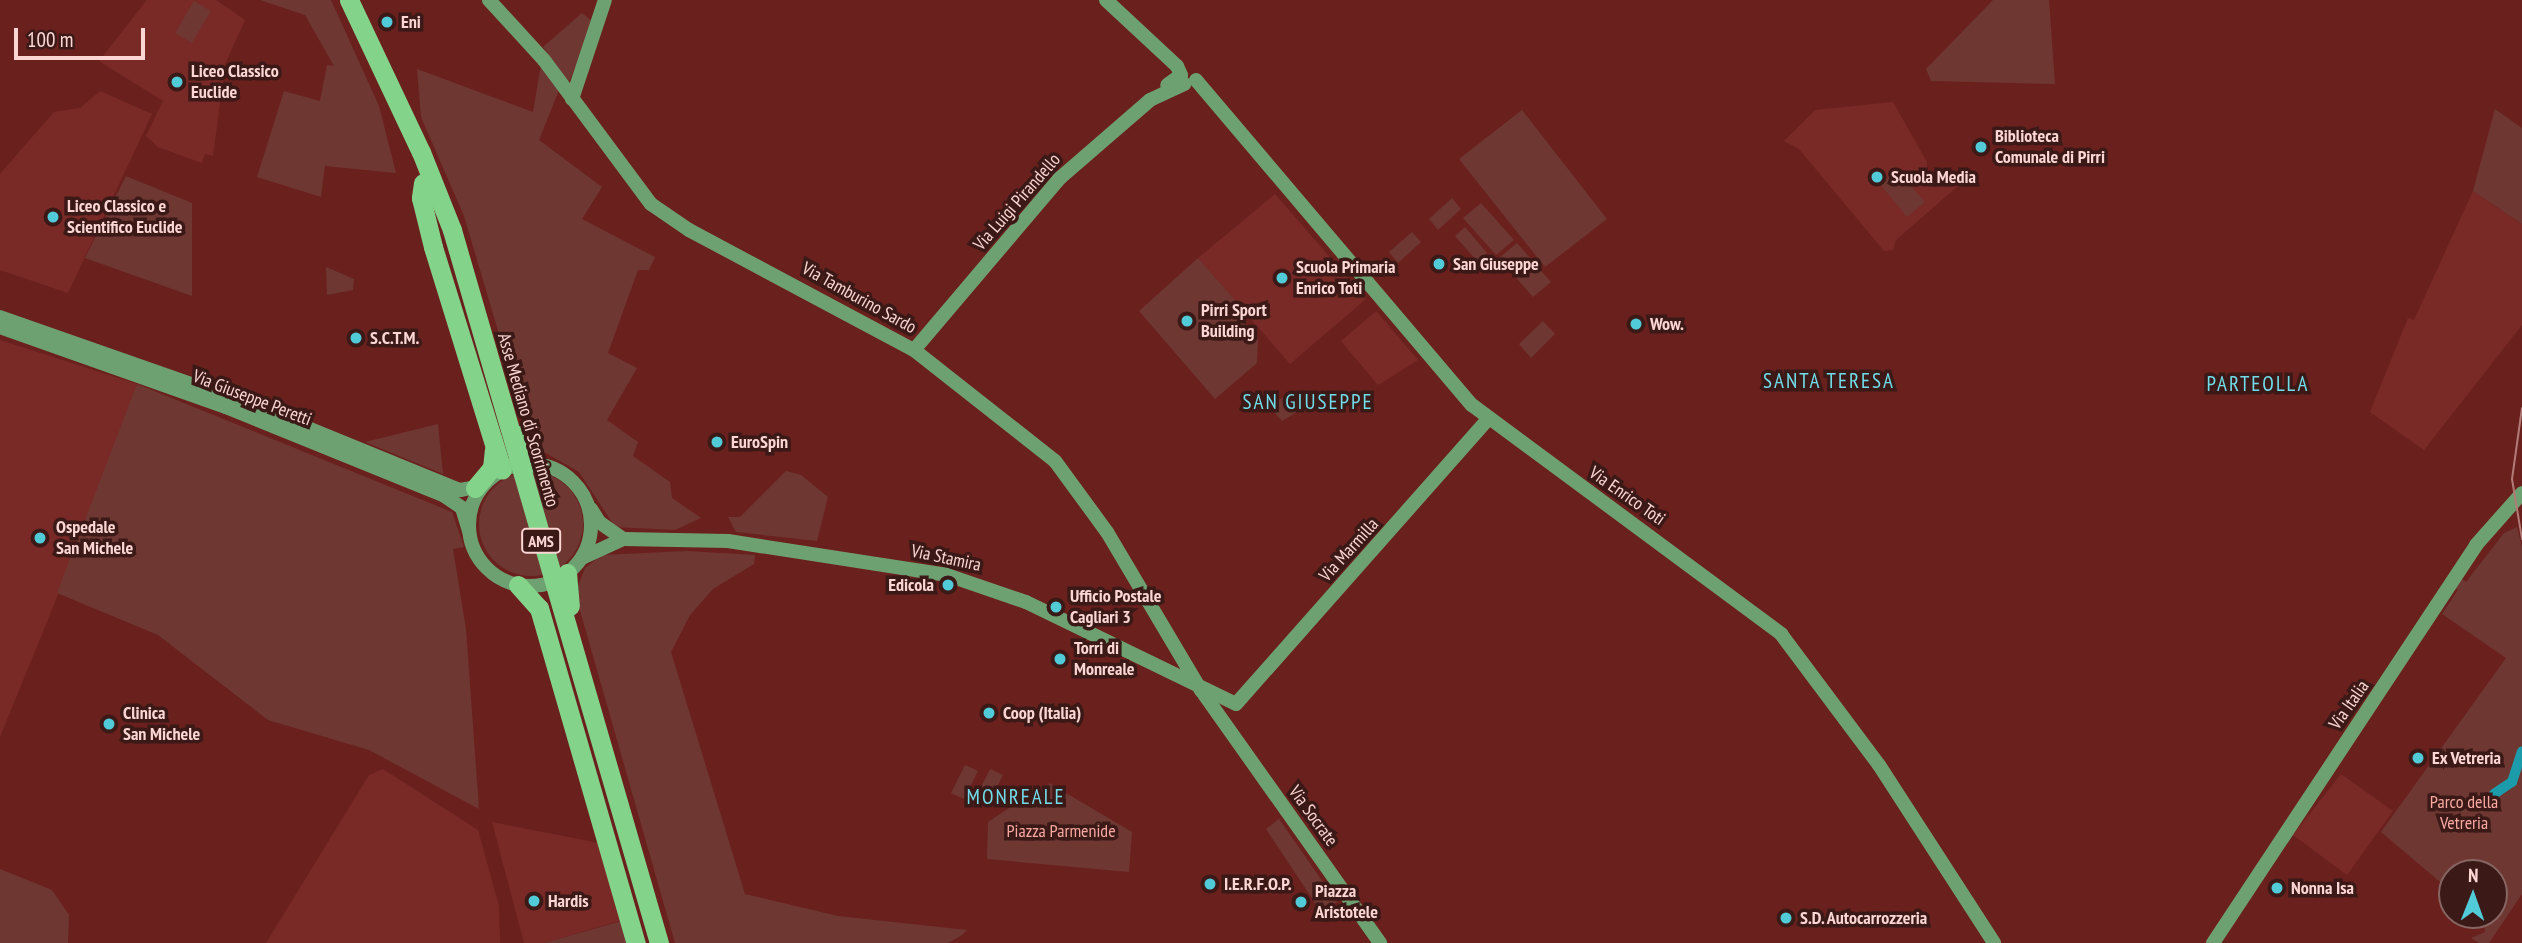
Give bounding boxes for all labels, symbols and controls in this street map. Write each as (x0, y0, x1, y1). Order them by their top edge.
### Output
place label: Eni (401, 11, 421, 33)
scale bar (18, 14, 149, 58)
marker: Eni (379, 14, 395, 30)
text: 100 m (27, 26, 73, 53)
place label: Liceo Classico Euclide (191, 61, 279, 104)
marker: Liceo Classico Euclide (169, 74, 185, 90)
place label: Biblioteca Comunale di Pirri (1995, 126, 2105, 168)
marker: Biblioteca Comunale di Pirri (1973, 139, 1989, 155)
street label: Via Luigi Pirandello (969, 149, 1065, 255)
place label: Scuola Media (1891, 166, 1976, 188)
marker: Scuola Media (1869, 169, 1885, 185)
place label: Liceo Classico e Scientifico Euclide (67, 196, 183, 238)
marker: Liceo Classico e Scientifico Euclide (45, 209, 61, 225)
place label: San Giuseppe (1453, 253, 1539, 275)
marker: San Giuseppe (1431, 256, 1447, 272)
place label: Scuola Primaria Enrico Toti (1296, 257, 1395, 300)
street label: Via Tamburino Sardo (798, 258, 920, 338)
marker: Scuola Primaria Enrico Toti (1274, 270, 1290, 286)
place label: Pirri Sport Building (1201, 300, 1267, 342)
marker: Pirri Sport Building (1179, 313, 1195, 329)
place label: Wow. (1650, 313, 1684, 335)
marker: Wow. (1628, 316, 1644, 332)
place label: S.C.T.M. (370, 327, 419, 349)
marker: S.C.T.M. (348, 330, 364, 346)
street label: Asse Mediano di Scorrimento (493, 331, 563, 509)
street label: Via Giuseppe Peretti (190, 365, 314, 431)
district label: SANTA TERESA (1764, 368, 1894, 394)
district label: PARTEOLLA (2208, 371, 2308, 397)
district label: SAN GIUSEPPE (1244, 389, 1372, 415)
place label: EuroSpin (731, 431, 788, 453)
marker: EuroSpin (709, 434, 725, 450)
street label: Via Enrico Toti (1585, 462, 1669, 530)
street label: Via Marmilla (1315, 514, 1383, 586)
place label: Ospedale San Michele (56, 517, 133, 560)
marker: Ospedale San Michele (30, 528, 50, 548)
road number: AMS (520, 528, 562, 554)
street label: Via Stamira (909, 540, 983, 576)
place label: Edicola (888, 574, 934, 596)
marker: Edicola (940, 577, 956, 593)
place label: Ufficio Postale Cagliari 3 (1070, 586, 1162, 628)
marker: Ufficio Postale Cagliari 3 (1048, 599, 1064, 615)
place label: Torri di Monreale (1074, 638, 1135, 680)
marker: Torri di Monreale (1052, 651, 1068, 667)
street label: Via Italia (2324, 676, 2374, 734)
place label: Coop (Italia) (1003, 702, 1081, 724)
place label: Clinica San Michele (123, 703, 200, 746)
marker: Coop (Italia) (981, 705, 997, 721)
marker: Clinica San Michele (101, 716, 117, 732)
place label: Ex Vetreria (2432, 747, 2502, 769)
marker: Ex Vetreria (2410, 750, 2426, 766)
street label: Via Socrate (1284, 782, 1342, 850)
district label: MONREALE (968, 784, 1064, 810)
park label: Parco della Vetreria (2430, 792, 2498, 834)
park label: Piazza Parmenide (1006, 820, 1116, 842)
north arrow (2438, 859, 2508, 929)
text: N (2468, 863, 2479, 887)
place label: I.E.R.F.O.P. (1224, 873, 1292, 895)
marker: I.E.R.F.O.P. (1202, 876, 1218, 892)
place label: Nonna Isa (2291, 877, 2354, 899)
marker: Nonna Isa (2269, 880, 2285, 896)
place label: Piazza Aristotele (1315, 881, 1378, 924)
place label: Hardis (548, 890, 589, 912)
marker: Hardis (526, 893, 542, 909)
marker: Piazza Aristotele (1293, 894, 1309, 910)
place label: S.D. Autocarrozzeria (1800, 907, 1929, 929)
marker: S.D. Autocarrozzeria (1778, 910, 1794, 926)

